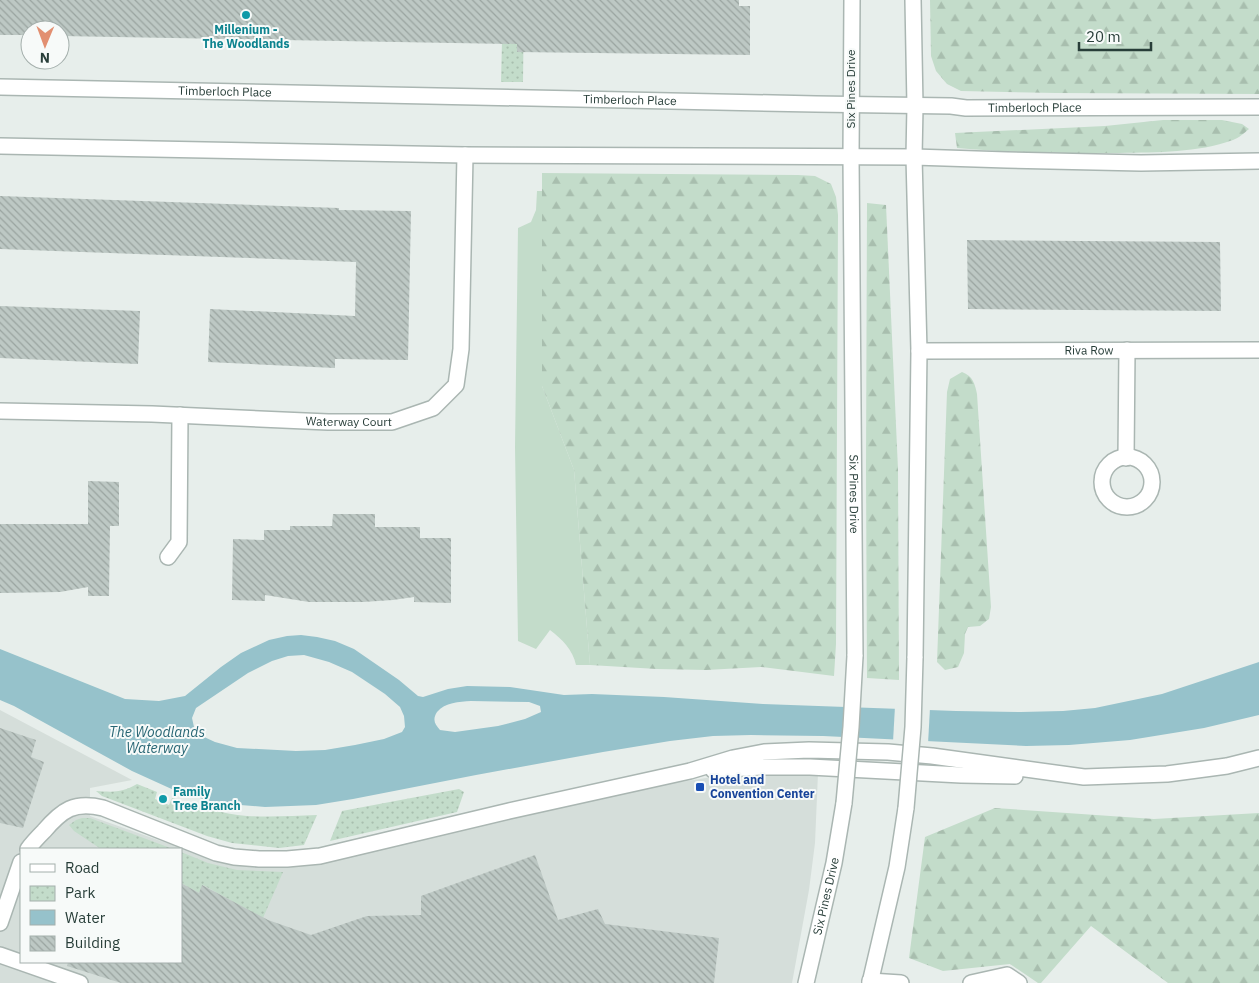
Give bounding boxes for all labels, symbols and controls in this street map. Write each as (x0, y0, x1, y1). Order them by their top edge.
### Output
marker: Millenium - The Woodlands (240, 9, 252, 21)
north arrow (20, 20, 70, 70)
scale bar (1079, 20, 1152, 52)
place label: Millenium - The Woodlands (203, 22, 289, 51)
text: 20 m (1086, 27, 1121, 46)
text: N (40, 49, 50, 67)
street label: Six Pines Drive (843, 49, 858, 129)
street label: Timberloch Place (178, 83, 272, 100)
street label: Timberloch Place (583, 91, 677, 108)
street label: Timberloch Place (988, 100, 1082, 115)
street label: Riva Row (1064, 342, 1114, 358)
street label: Waterway Court (305, 413, 392, 429)
street label: Six Pines Drive (846, 454, 862, 534)
water label: The Woodlands Waterway (109, 723, 205, 757)
place label: Hotel and Convention Center (710, 772, 815, 801)
marker: Hotel and Convention Center (694, 781, 706, 793)
place label: Family Tree Branch (173, 784, 241, 813)
marker: Family Tree Branch (157, 793, 169, 805)
legend (20, 848, 182, 963)
street label: Six Pines Drive (809, 856, 842, 937)
text: Road (65, 858, 100, 877)
text: Park (65, 883, 95, 902)
text: Water (65, 908, 106, 927)
text: Building (65, 933, 120, 952)

